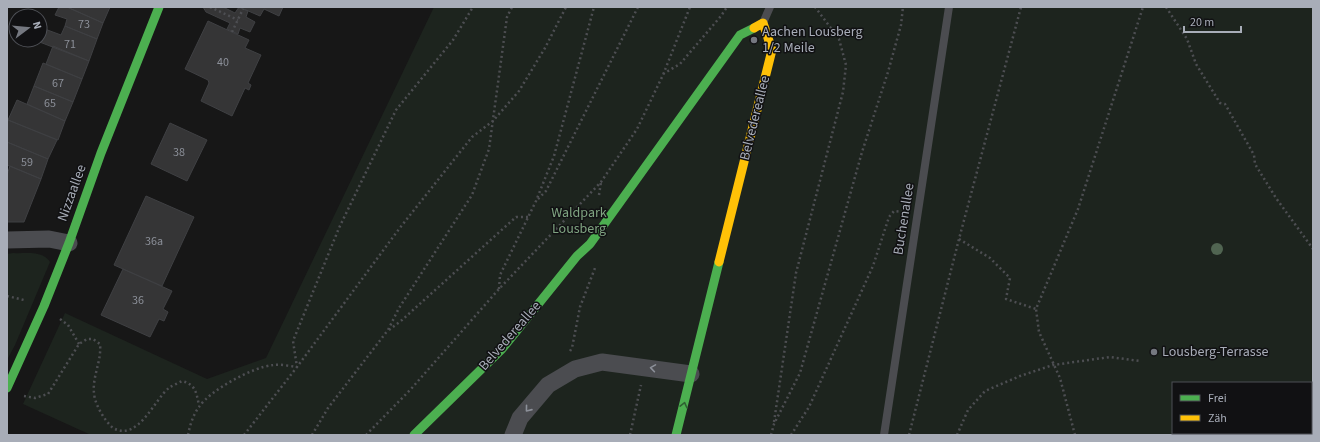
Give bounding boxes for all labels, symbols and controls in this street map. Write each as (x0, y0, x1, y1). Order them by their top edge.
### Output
north arrow (8, 8, 48, 48)
scale bar (1184, 8, 1241, 34)
text: 20 m (1190, 14, 1214, 31)
house number: 73 (78, 16, 90, 33)
text: N (29, 20, 45, 31)
place label: Aachen Lousberg 1/2 Meile (762, 22, 863, 58)
marker: Aachen Lousberg 1/2 Meile (749, 35, 759, 45)
house number: 71 (64, 36, 76, 53)
house number: 40 (217, 54, 229, 71)
street label: Belvedereallee (735, 74, 775, 162)
house number: 67 (52, 75, 64, 92)
house number: 65 (44, 95, 56, 112)
house number: 38 (173, 144, 185, 161)
house number: 59 (21, 154, 33, 171)
street label: Nizzaallee (52, 162, 92, 224)
street label: Buchenallee (888, 182, 920, 256)
park label: Waldpark Lousberg (551, 203, 607, 239)
house number: 36a (145, 233, 163, 250)
house number: 36 (132, 292, 144, 309)
street label: Belvedereallee (474, 297, 546, 375)
place label: Lousberg-Terrasse (1162, 342, 1269, 362)
marker: Lousberg-Terrasse (1149, 347, 1159, 357)
one-way arrow (650, 364, 656, 373)
legend (1172, 382, 1312, 434)
text: Frei (1208, 390, 1227, 407)
one-way arrow (679, 401, 687, 408)
one-way arrow (526, 404, 533, 411)
text: Zäh (1208, 410, 1227, 427)

